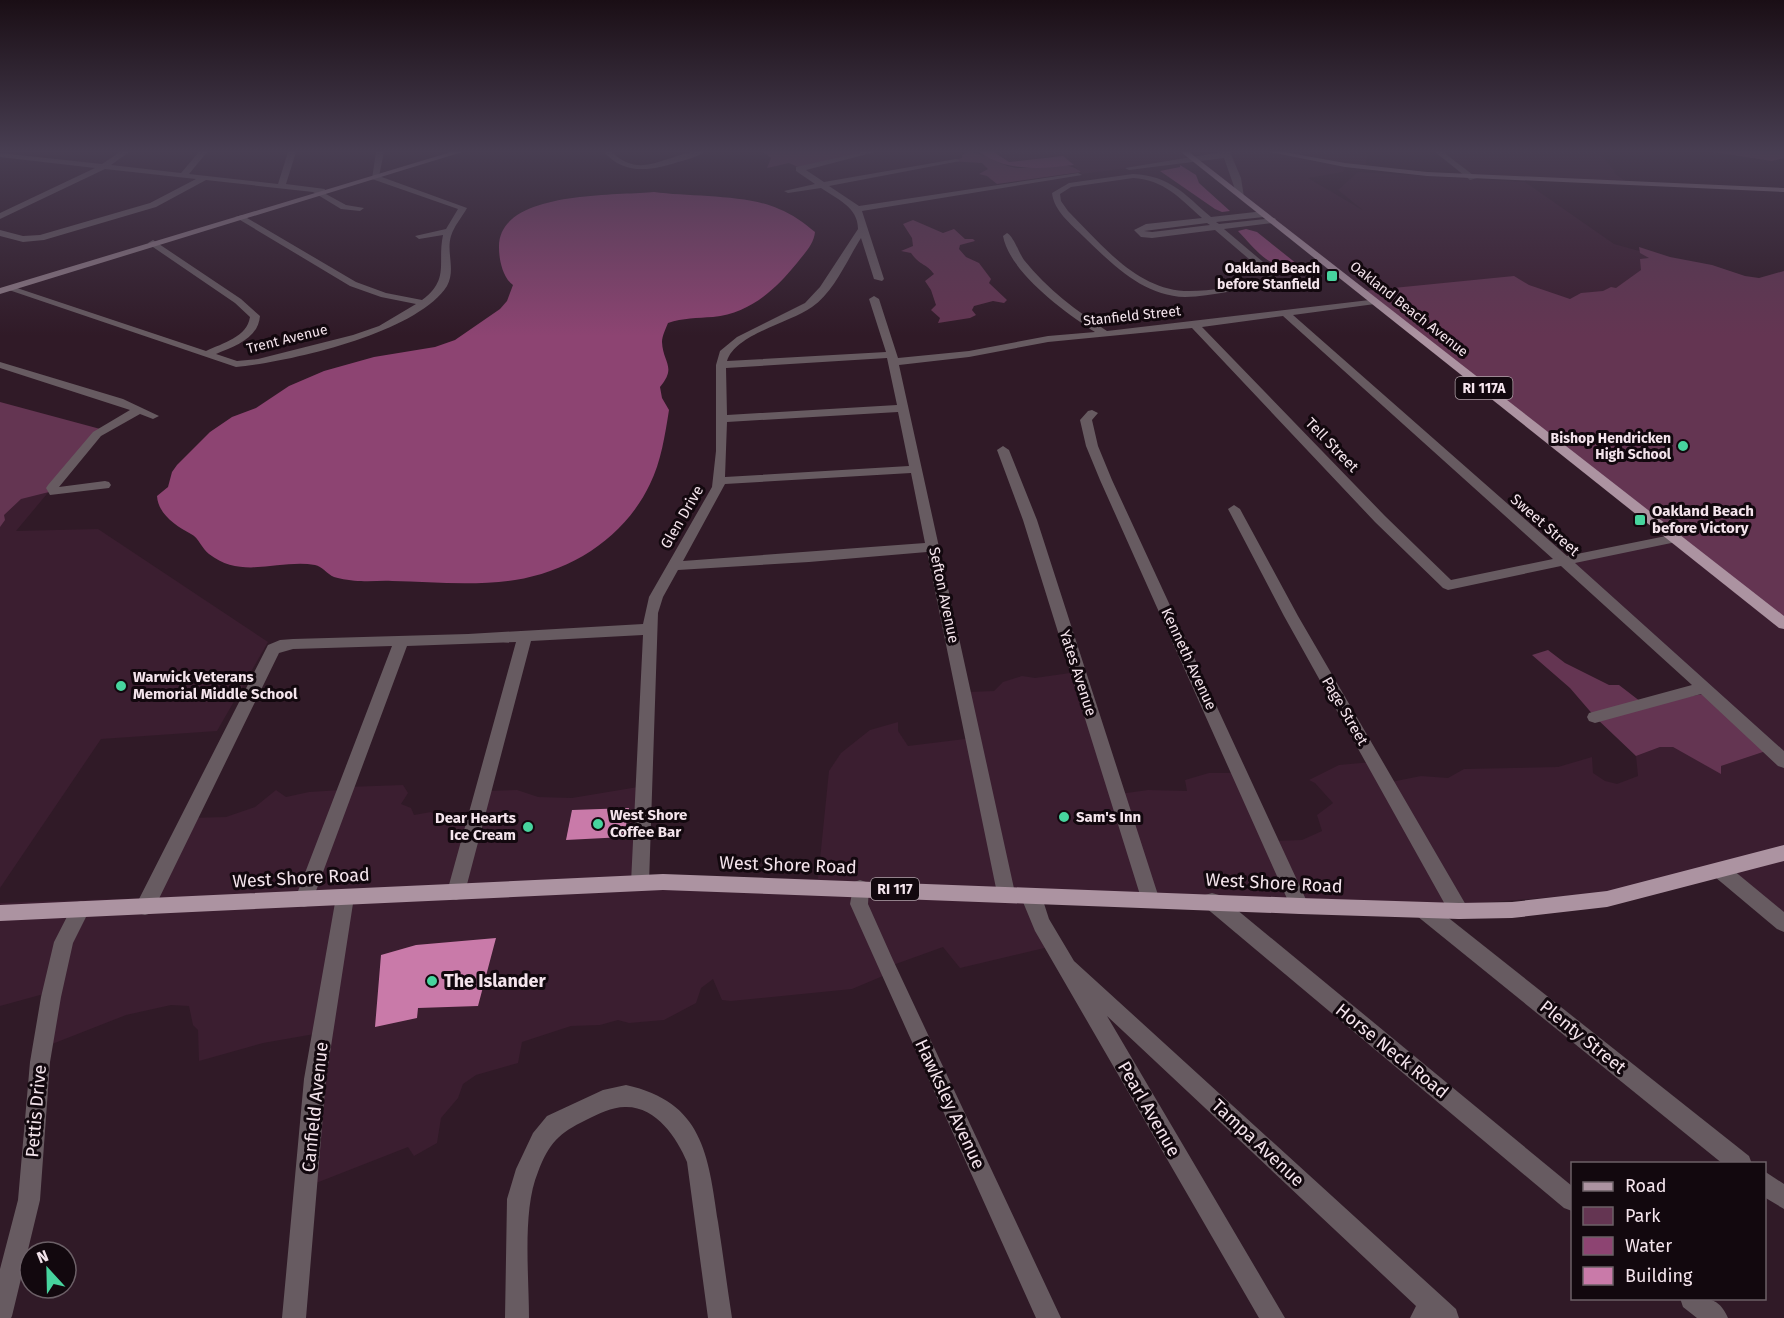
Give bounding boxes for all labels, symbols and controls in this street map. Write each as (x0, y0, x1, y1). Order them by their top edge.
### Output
street label: Oakland Beach Avenue (1347, 258, 1471, 360)
place label: Oakland Beach before Stanfield (1217, 260, 1320, 293)
marker: Oakland Beach before Stanfield (1325, 269, 1339, 283)
street label: Stanfield Street (1082, 302, 1183, 330)
street label: Trent Avenue (245, 321, 329, 357)
road number: RI 117A (1456, 377, 1512, 399)
street label: Tell Street (1302, 414, 1363, 476)
place label: Bishop Hendricken High School (1551, 430, 1672, 463)
marker: Bishop Hendricken High School (1676, 439, 1690, 453)
street label: Glen Drive (657, 482, 707, 552)
street label: Sweet Street (1507, 490, 1584, 560)
place label: Oakland Beach before Victory (1652, 502, 1754, 537)
marker: Oakland Beach before Victory (1633, 513, 1647, 527)
street label: Sefton Avenue (925, 545, 963, 645)
street label: Kenneth Avenue (1157, 605, 1221, 713)
street label: Yates Avenue (1056, 628, 1100, 718)
place label: Warwick Veterans Memorial Middle School (133, 668, 298, 703)
street label: Page Street (1318, 673, 1372, 749)
marker: Warwick Veterans Memorial Middle School (114, 679, 128, 693)
place label: West Shore Coffee Bar (610, 806, 687, 841)
place label: Sam's Inn (1076, 808, 1141, 826)
place label: Dear Hearts Ice Cream (435, 809, 516, 844)
marker: Sam's Inn (1057, 810, 1071, 824)
marker: West Shore Coffee Bar (591, 817, 605, 831)
marker: Dear Hearts Ice Cream (521, 820, 535, 834)
street label: West Shore Road (719, 852, 857, 878)
street label: West Shore Road (232, 863, 370, 893)
street label: West Shore Road (1205, 868, 1343, 898)
road number: RI 117 (871, 878, 919, 900)
place label: The Islander (444, 970, 547, 992)
marker: The Islander (425, 974, 439, 988)
street label: Plenty Street (1535, 996, 1631, 1079)
street label: Horse Neck Road (1331, 999, 1453, 1103)
street label: Hawksley Avenue (910, 1036, 990, 1172)
street label: Canfield Avenue (297, 1041, 333, 1173)
street label: Pearl Avenue (1113, 1058, 1185, 1160)
street label: Pettis Drive (21, 1064, 51, 1158)
street label: Tampa Avenue (1207, 1095, 1309, 1191)
legend (1571, 1162, 1766, 1300)
text: Road (1625, 1175, 1667, 1197)
text: Park (1625, 1205, 1661, 1227)
text: Water (1625, 1235, 1672, 1257)
north arrow (18, 1240, 78, 1300)
text: N (34, 1246, 51, 1267)
text: Building (1625, 1265, 1693, 1287)

